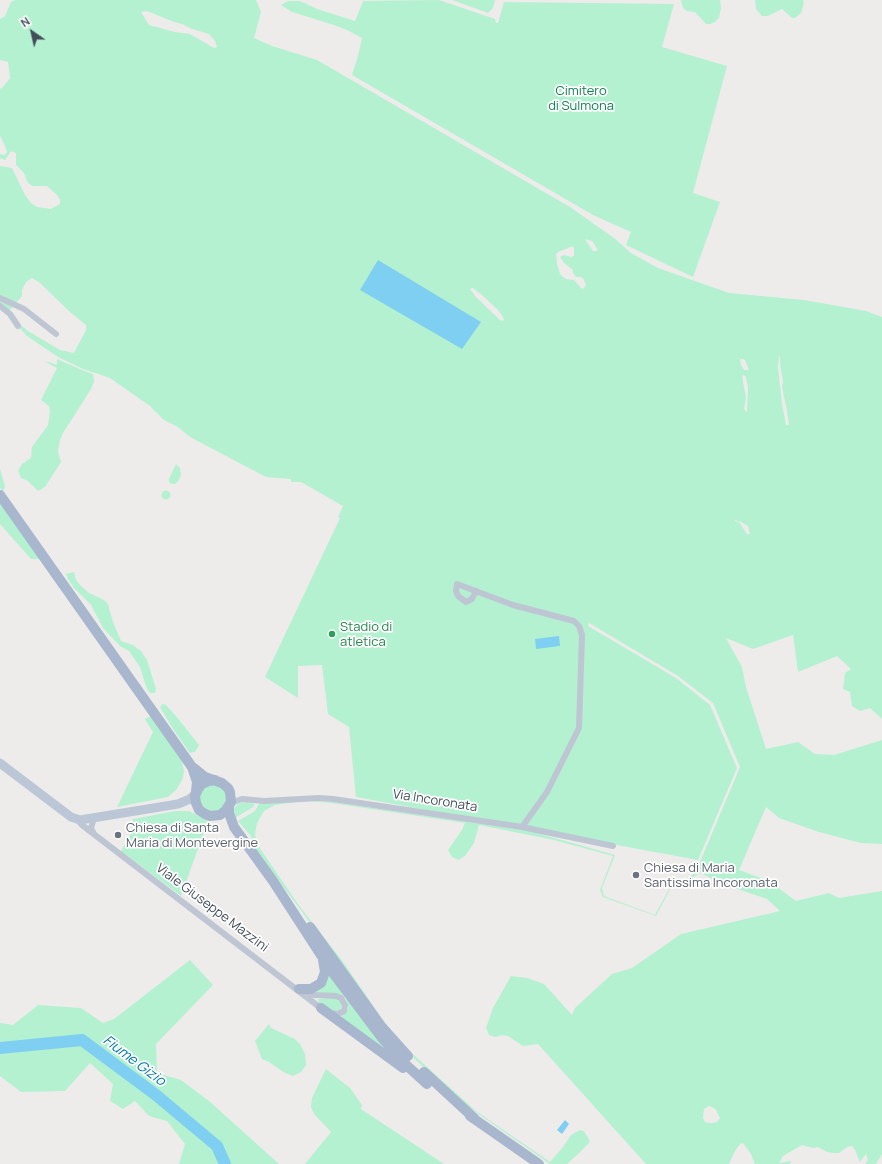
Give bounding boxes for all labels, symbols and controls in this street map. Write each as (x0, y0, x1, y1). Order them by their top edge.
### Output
north arrow (12, 12, 52, 52)
text: N (18, 13, 32, 30)
park label: Cimitero di Sulmona (548, 83, 614, 114)
place label: Stadio di atletica (340, 619, 392, 650)
marker: Stadio di atletica (327, 629, 337, 639)
street label: Via Incoronata (392, 787, 478, 815)
place label: Chiesa di Santa Maria di Montevergine (126, 820, 258, 851)
marker: Chiesa di Santa Maria di Montevergine (113, 830, 123, 840)
place label: Chiesa di Maria Santissima Incoronata (644, 860, 778, 891)
street label: Viale Giuseppe Mazzini (153, 861, 271, 955)
marker: Chiesa di Maria Santissima Incoronata (631, 870, 641, 880)
water label: Fiume Gizio (100, 1032, 168, 1090)

